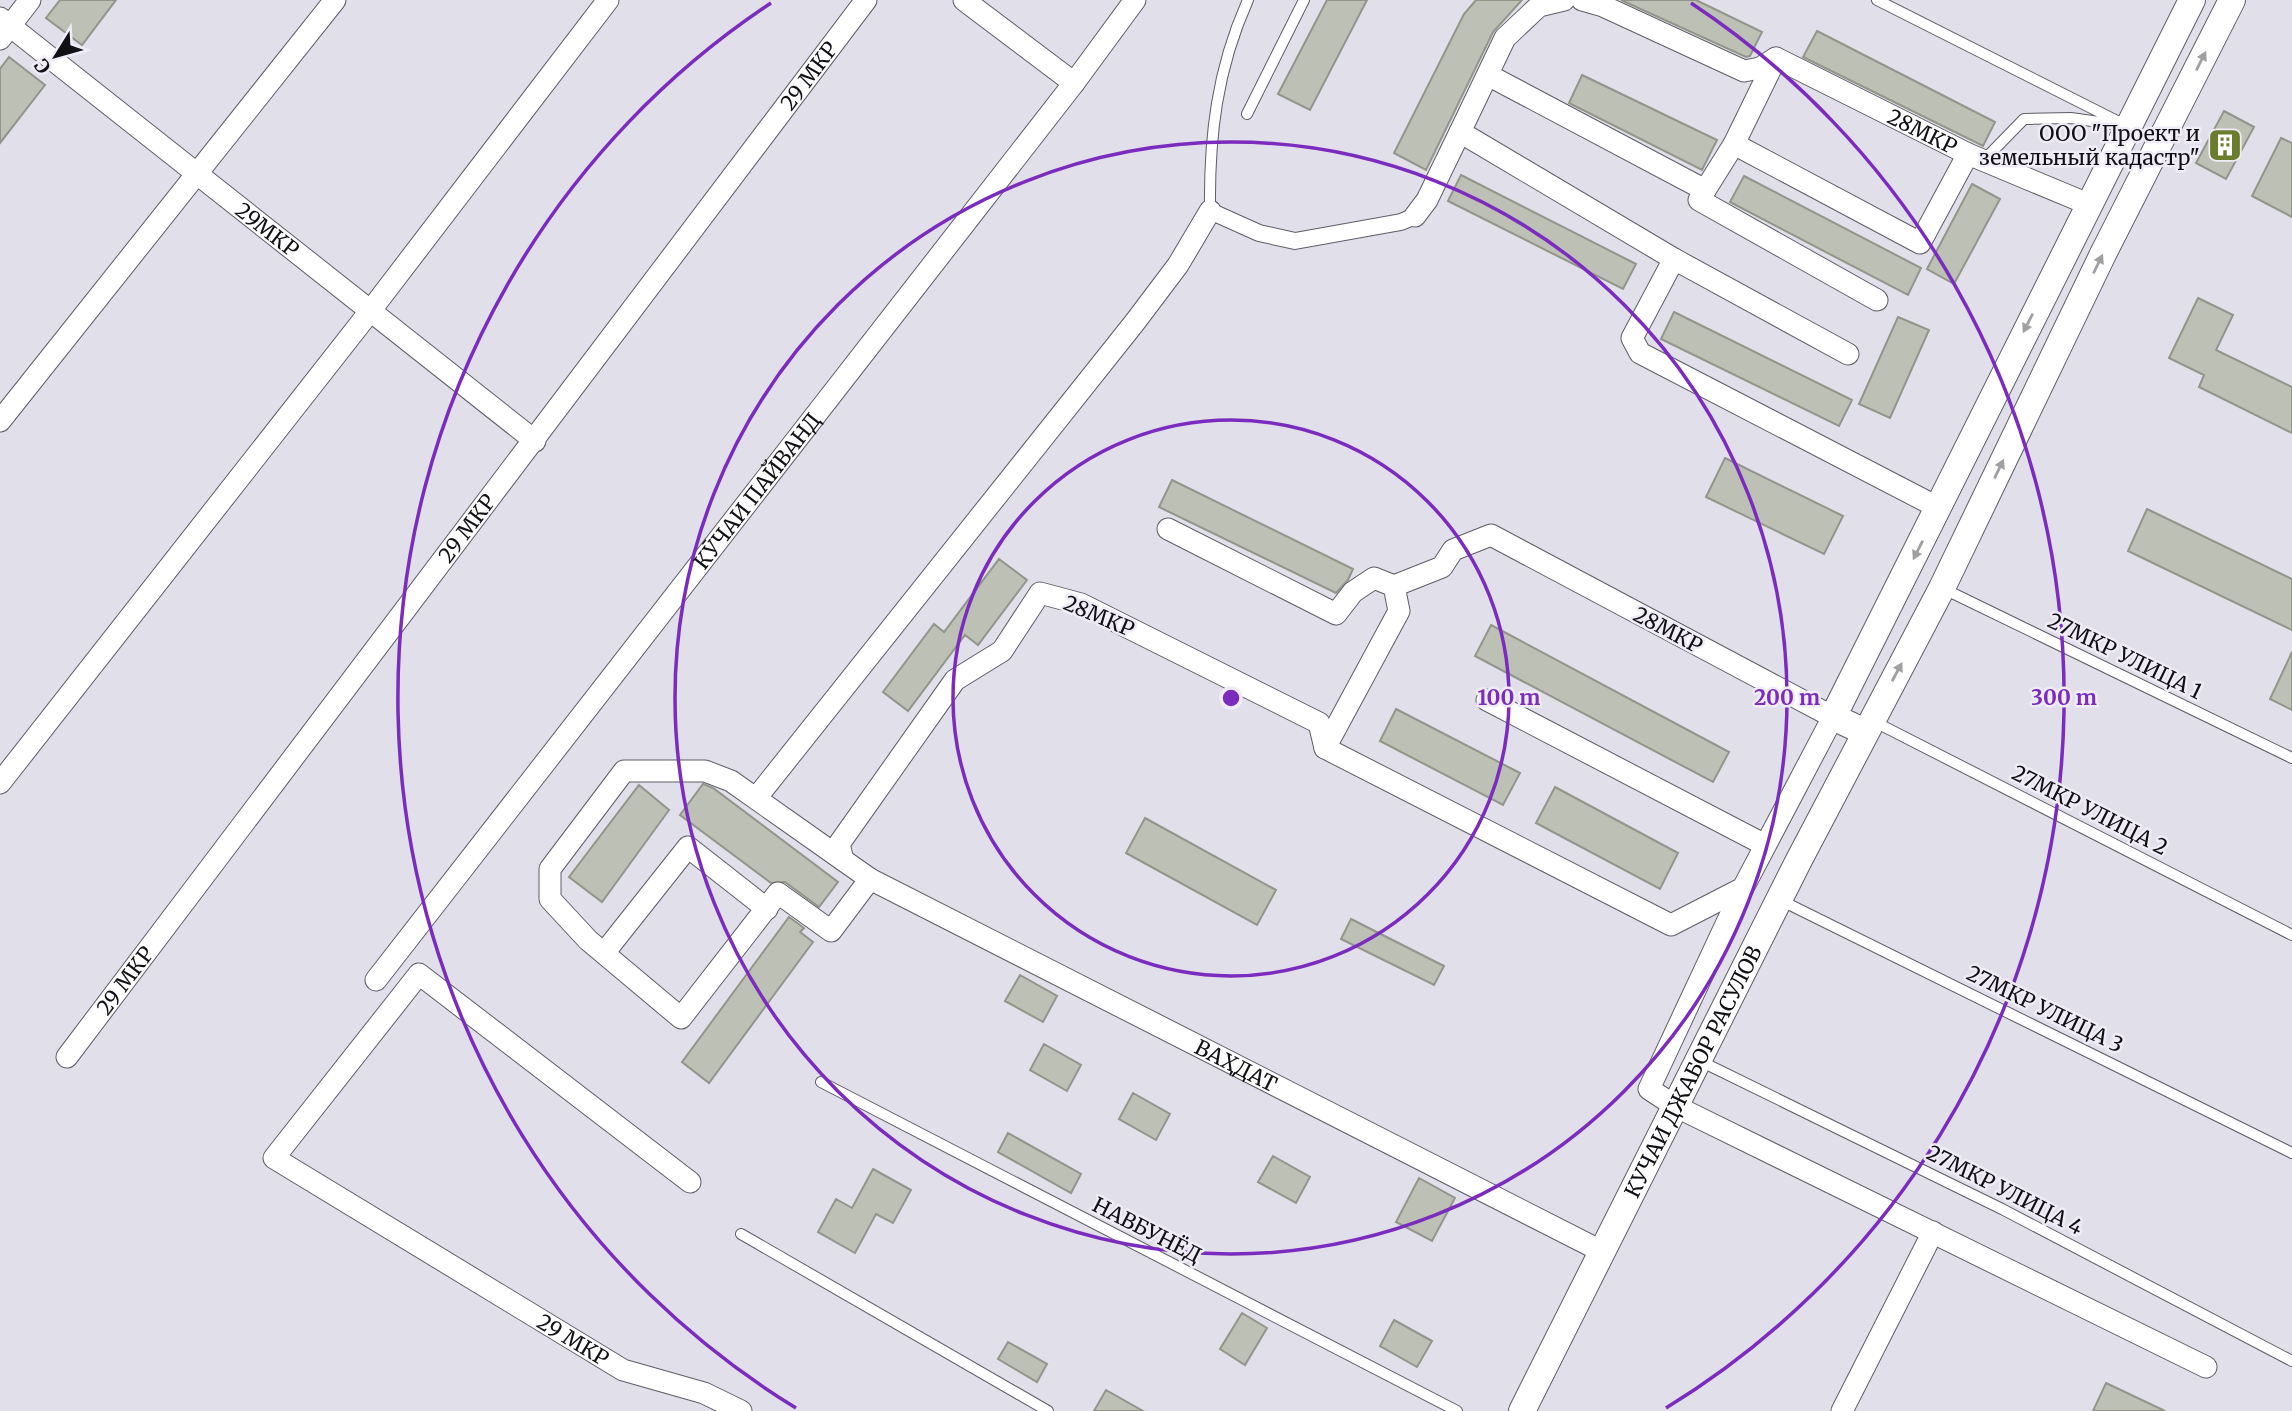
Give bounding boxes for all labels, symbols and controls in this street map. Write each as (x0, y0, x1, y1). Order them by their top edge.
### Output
north arrow (21, 21, 91, 91)
street label: 29 МКР (774, 36, 843, 115)
one-way arrow (2195, 51, 2206, 71)
text: С (29, 54, 56, 78)
street label: 28МКР (1883, 103, 1962, 160)
place label: ООО "Проект и земельный кадастр" (1979, 120, 2200, 171)
building icon: ООО "Проект и земельный кадастр" (2206, 126, 2244, 164)
street label: 29МКР (230, 196, 305, 263)
one-way arrow (2093, 254, 2104, 274)
one-way arrow (2023, 313, 2034, 333)
street label: КӮЧАИ ПАЙВАНД (687, 407, 826, 574)
one-way arrow (1994, 459, 2005, 479)
street label: 29 МКР (432, 488, 501, 568)
one-way arrow (1913, 540, 1924, 560)
street label: 28МКР (1060, 589, 1138, 643)
street label: 28МКР (1629, 601, 1707, 659)
street label: 27МКР УЛИЦА 1 (2043, 607, 2207, 705)
one-way arrow (1891, 662, 1903, 681)
text: 100 m (1478, 684, 1540, 711)
text: 200 m (1754, 684, 1820, 711)
text: 300 m (2031, 684, 2097, 711)
centre of rings (1219, 686, 1243, 710)
street label: 27МКР УЛИЦА 2 (2008, 759, 2172, 861)
street label: 29 МКР (90, 941, 159, 1020)
street label: КУЧАИ ДЖАБОР РАСУЛОВ (1618, 941, 1767, 1202)
street label: 27МКР УЛИЦА 3 (1962, 959, 2128, 1059)
street label: ВАҲДАТ (1190, 1033, 1282, 1098)
street label: 27МКР УЛИЦА 4 (1922, 1139, 2088, 1241)
street label: НАВБУНЁД (1088, 1191, 1206, 1269)
street label: 29 МКР (532, 1308, 614, 1372)

